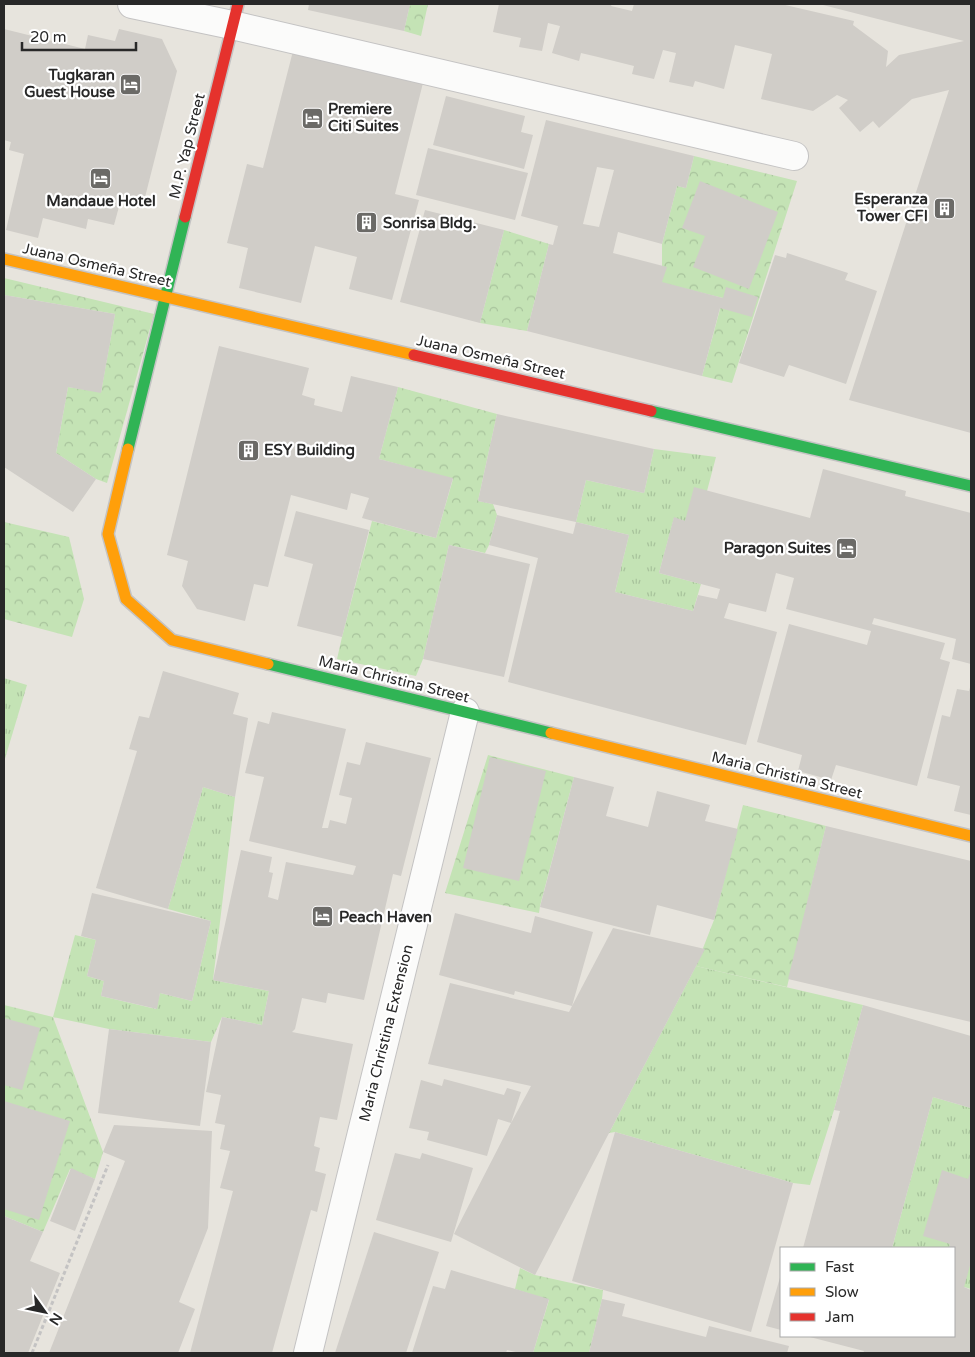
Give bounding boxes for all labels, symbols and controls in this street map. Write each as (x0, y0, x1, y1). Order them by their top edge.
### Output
scale bar (22, 20, 136, 52)
text: 20 m (30, 28, 67, 46)
place label: Tugkaran Guest House (24, 66, 116, 101)
hotel icon: Tugkaran Guest House (119, 72, 143, 96)
street label: M.P. Yap Street (165, 91, 209, 201)
place label: Premiere Citi Suites (328, 100, 399, 135)
hotel icon: Premiere Citi Suites (300, 106, 324, 130)
hotel icon: Mandaue Hotel (89, 166, 113, 190)
place label: Esperanza Tower CFI (854, 190, 928, 225)
place label: Mandaue Hotel (46, 192, 156, 210)
building icon: Esperanza Tower CFI (932, 196, 956, 220)
building icon: Sonrisa Bldg. (355, 211, 379, 235)
place label: Sonrisa Bldg. (383, 214, 476, 233)
street label: Juana Osmeña Street (21, 239, 173, 291)
street label: Juana Osmeña Street (415, 331, 567, 383)
building icon: ESY Building (236, 438, 260, 462)
place label: ESY Building (264, 441, 355, 460)
hotel icon: Paragon Suites (835, 536, 859, 560)
place label: Paragon Suites (724, 539, 831, 558)
street label: Maria Christina Street (317, 652, 471, 707)
street label: Maria Christina Street (710, 748, 864, 803)
hotel icon: Peach Haven (311, 905, 335, 929)
place label: Peach Haven (339, 908, 432, 926)
street label: Maria Christina Extension (355, 943, 417, 1123)
legend (780, 1247, 955, 1337)
text: Fast (825, 1258, 855, 1276)
text: Slow (825, 1283, 859, 1301)
north arrow (20, 1287, 70, 1337)
text: Jam (825, 1308, 854, 1326)
text: N (45, 1309, 66, 1328)

